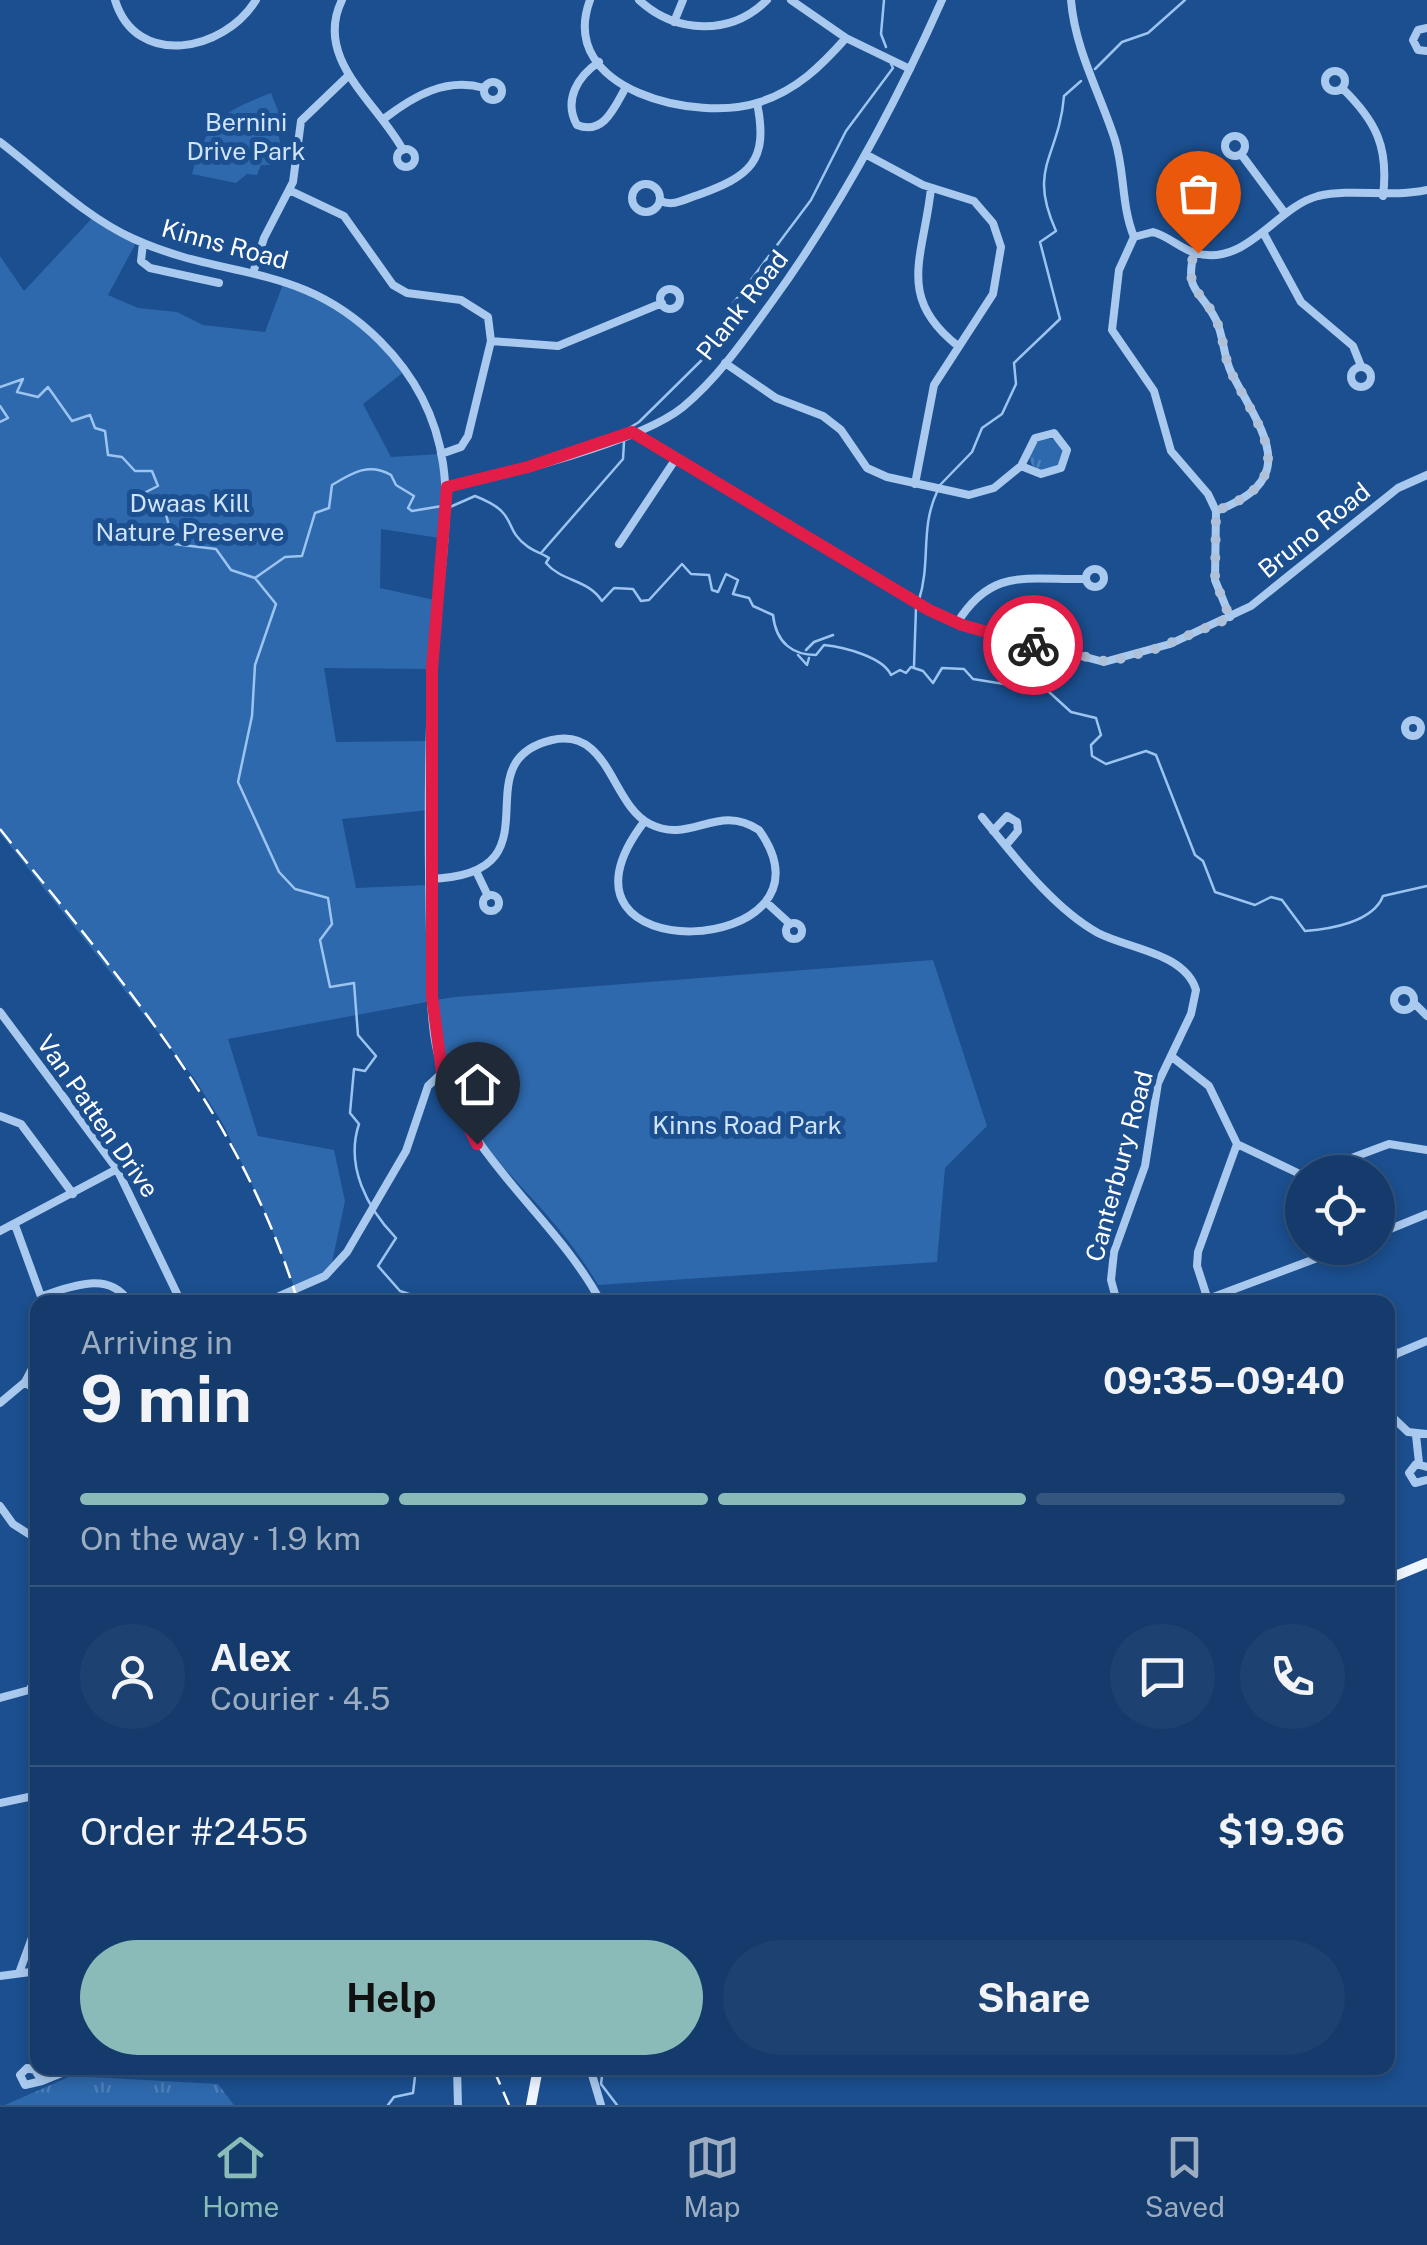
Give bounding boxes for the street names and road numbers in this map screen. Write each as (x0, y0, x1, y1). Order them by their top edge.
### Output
street label: Kinns Road (158, 213, 292, 275)
street label: Plank Road (690, 244, 794, 366)
street label: Bruno Road (1252, 476, 1376, 584)
street label: Van Patten Drive (31, 1029, 165, 1203)
street label: Canterbury Road (1079, 1067, 1159, 1265)

